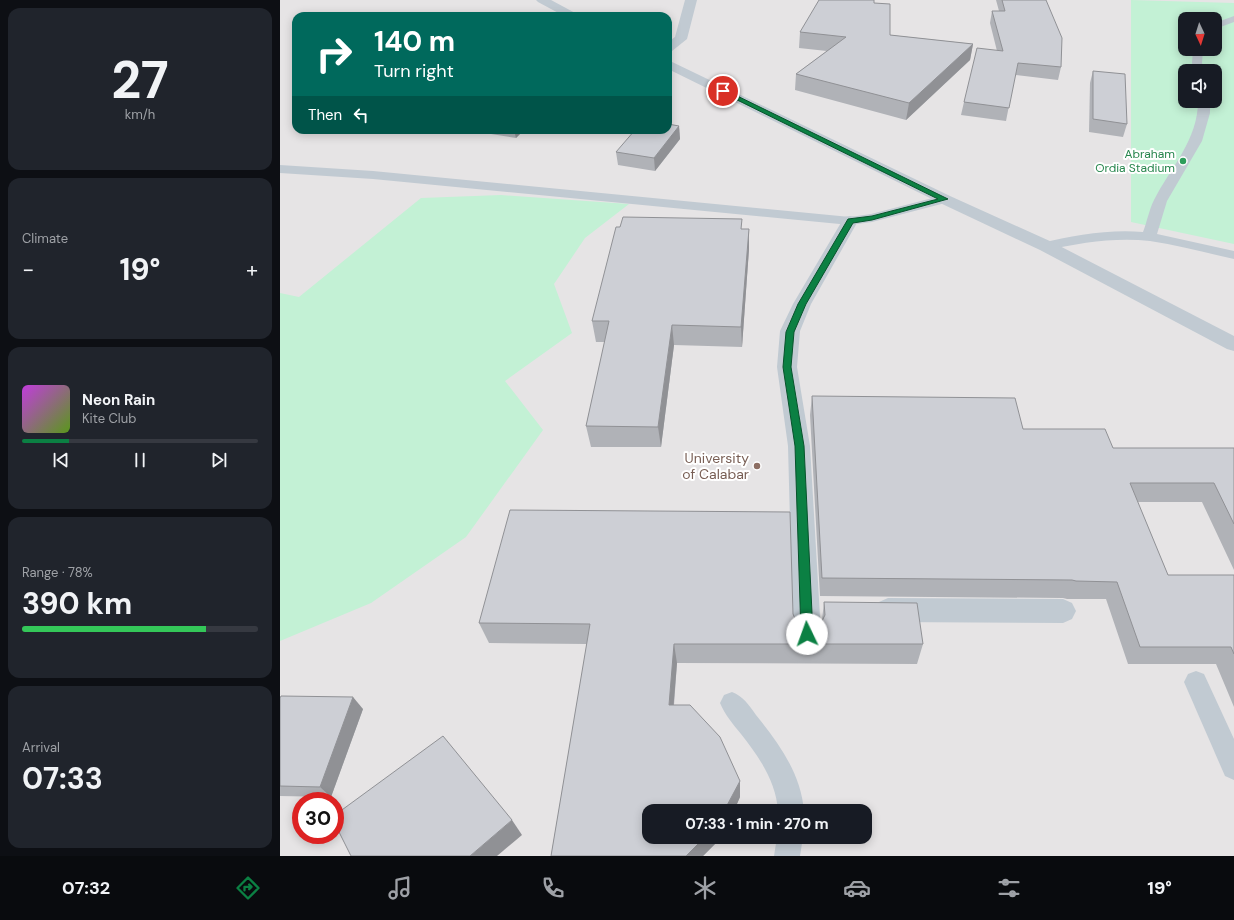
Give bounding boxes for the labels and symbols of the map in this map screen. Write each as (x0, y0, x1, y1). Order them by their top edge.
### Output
north arrow (1178, 12, 1222, 56)
pin (706, 74, 740, 108)
place label: Abraham Ordia Stadium (1095, 146, 1175, 176)
marker: Abraham Ordia Stadium (1178, 156, 1188, 166)
place label: University of Calabar (682, 449, 749, 483)
marker: University of Calabar (752, 461, 762, 471)
position arrow (786, 613, 828, 655)
speed limit sign: 30 (292, 792, 344, 844)

